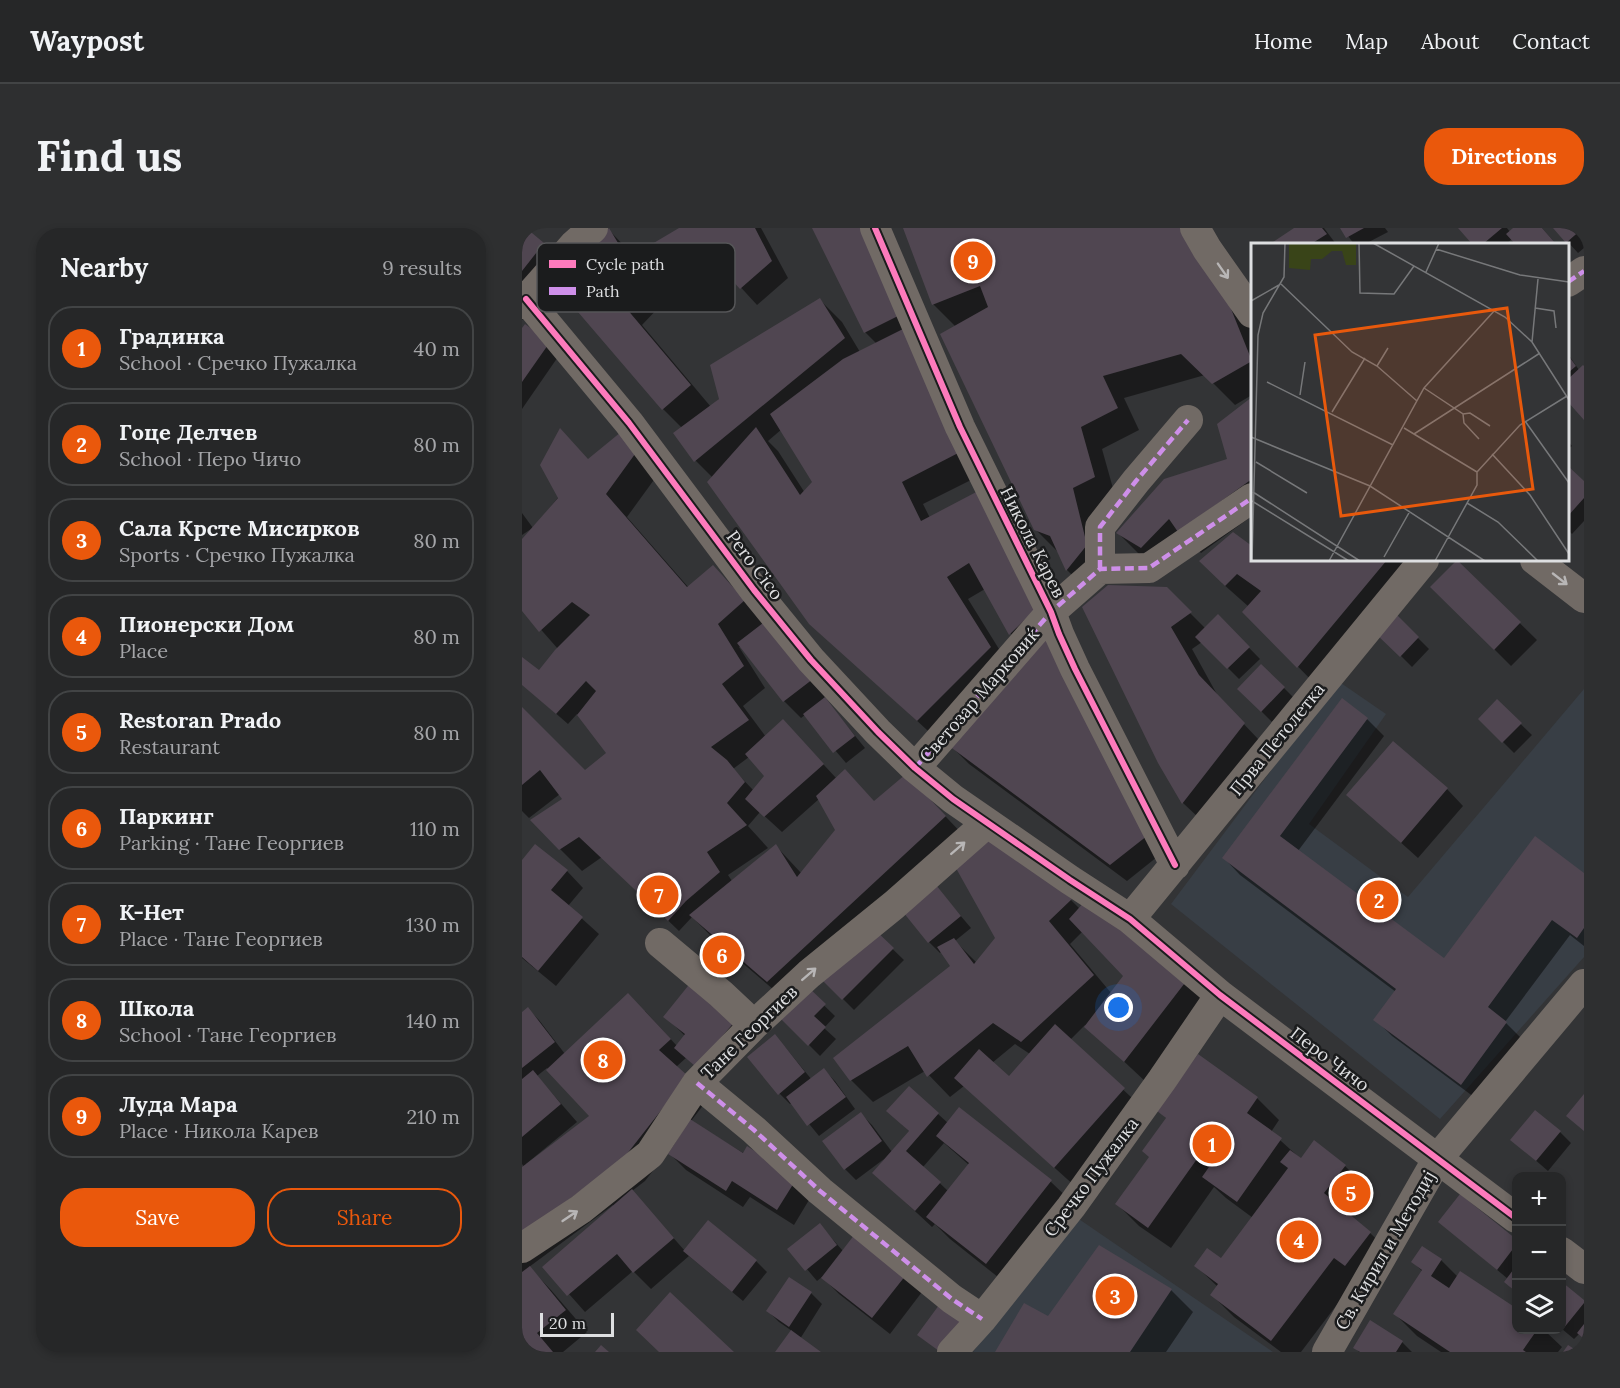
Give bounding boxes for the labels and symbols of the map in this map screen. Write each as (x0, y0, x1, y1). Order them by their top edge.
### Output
pin: 9 (954, 238, 992, 284)
legend (537, 243, 735, 312)
inset map (1251, 243, 1569, 561)
text: Cycle path (586, 254, 665, 274)
one-way arrow (1217, 263, 1229, 279)
text: Path (586, 281, 620, 301)
street label: Никола Карев (995, 483, 1071, 601)
street label: Pero Cico (721, 526, 789, 604)
one-way arrow (1551, 572, 1567, 585)
street label: Светозар Марковиќ (914, 623, 1044, 767)
street label: Прва Петолетка (1224, 678, 1330, 800)
one-way arrow (950, 841, 965, 855)
pin: 7 (640, 872, 678, 918)
pin: 2 (1360, 878, 1398, 922)
pin: 6 (702, 932, 742, 978)
one-way arrow (801, 967, 816, 981)
street label: Тане Георгиев (696, 980, 802, 1084)
your location (1104, 993, 1133, 1022)
street label: Перо Чичо (1286, 1022, 1374, 1096)
pin: 8 (584, 1038, 622, 1082)
street label: Сречко Пужалка (1039, 1113, 1143, 1241)
pin: 1 (1192, 1122, 1232, 1166)
street label: Св. Кирил и Методиј (1330, 1166, 1440, 1334)
pin: 5 (1332, 1170, 1370, 1216)
one-way arrow (562, 1210, 578, 1222)
pin: 4 (1280, 1218, 1318, 1262)
pin: 3 (1096, 1274, 1134, 1318)
scale bar (540, 1310, 614, 1338)

